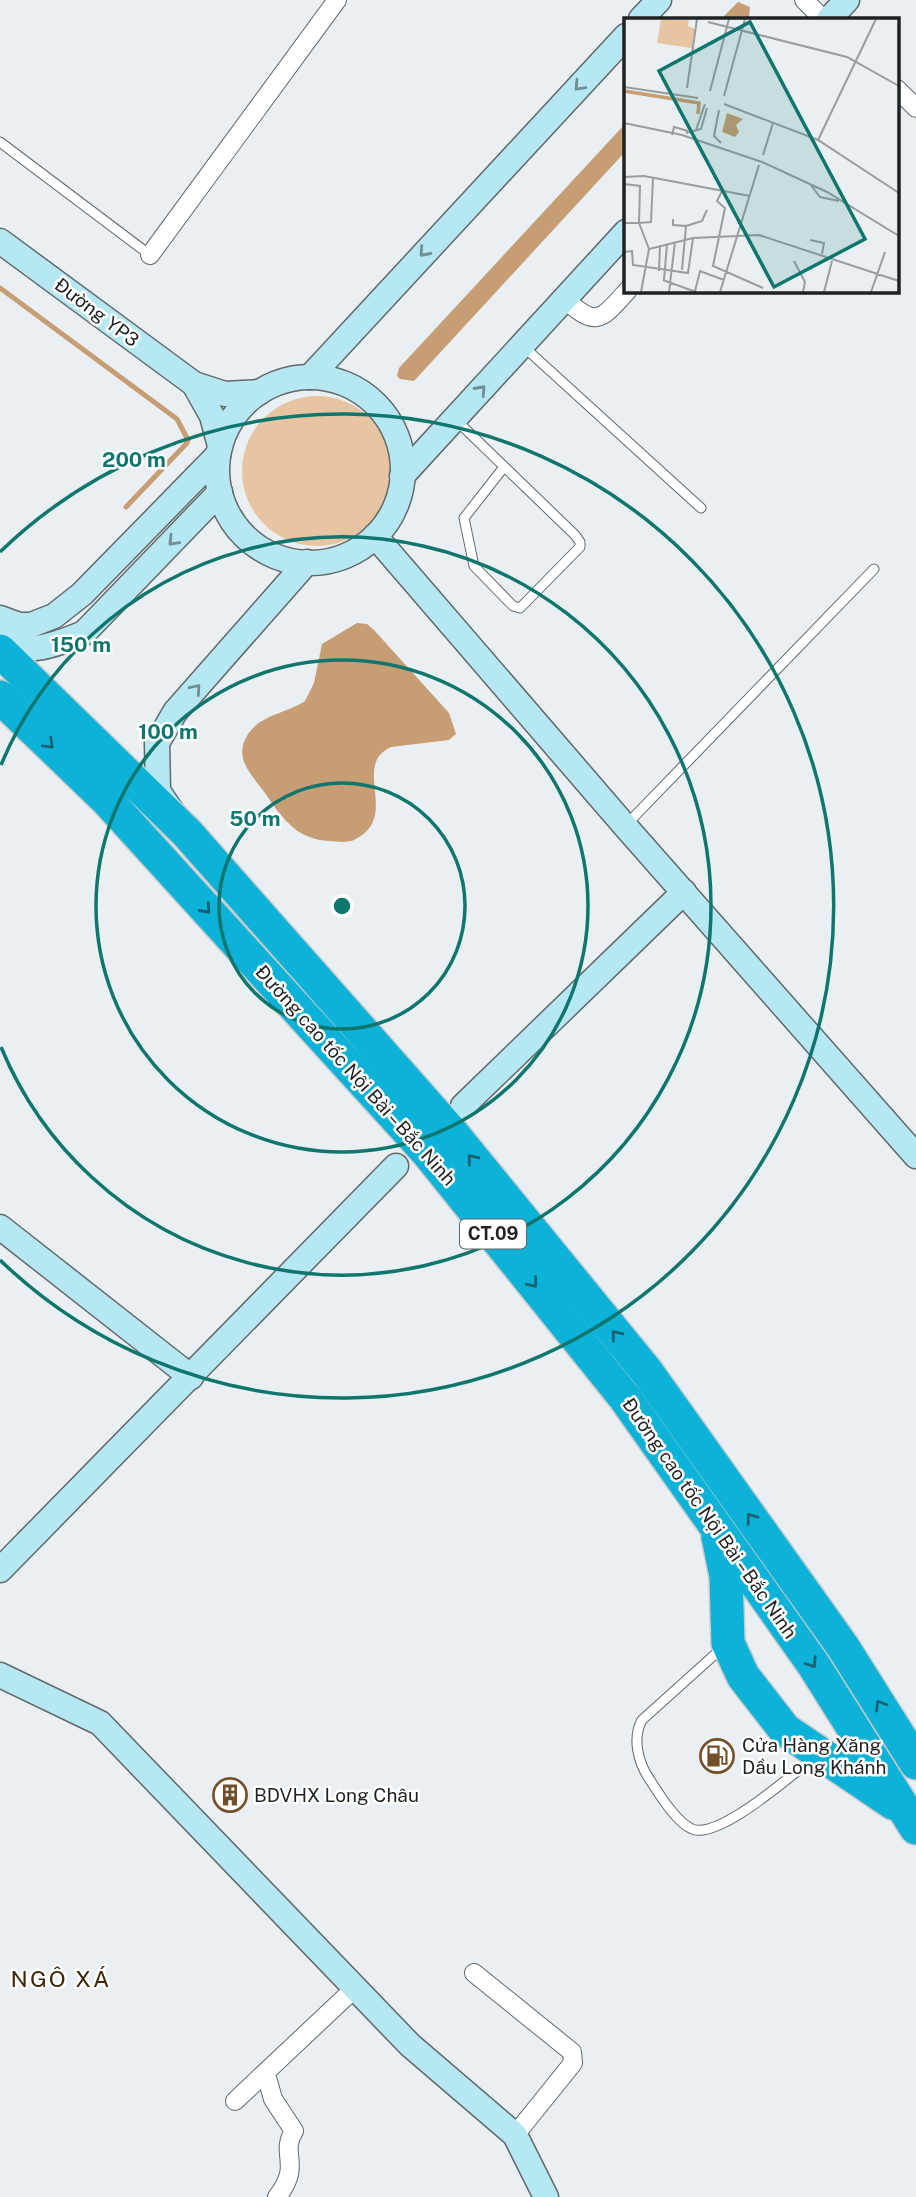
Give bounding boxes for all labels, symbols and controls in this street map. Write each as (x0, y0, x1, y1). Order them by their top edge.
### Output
inset map (624, 18, 898, 292)
one-way arrow (574, 78, 587, 91)
one-way arrow (419, 244, 432, 257)
street label: Đường YP3 (51, 273, 144, 351)
one-way arrow (473, 385, 485, 398)
text: 200 m (102, 447, 166, 472)
one-way arrow (168, 533, 181, 546)
text: 150 m (51, 632, 111, 657)
one-way arrow (187, 685, 200, 698)
text: 100 m (138, 719, 198, 744)
one-way arrow (41, 735, 54, 748)
text: 50 m (229, 806, 281, 831)
centre of rings (330, 894, 354, 918)
one-way arrow (198, 901, 210, 914)
street label: Đường cao tốc Nội Bài – Bắc Ninh (251, 960, 461, 1190)
one-way arrow (468, 1154, 481, 1166)
road number: CT.09 (460, 1219, 526, 1248)
one-way arrow (524, 1275, 537, 1287)
one-way arrow (612, 1330, 624, 1343)
street label: Đường cao tốc Nội Bài – Bắc Ninh (618, 1394, 802, 1642)
one-way arrow (747, 1513, 759, 1526)
one-way arrow (804, 1656, 817, 1669)
one-way arrow (875, 1700, 888, 1713)
place label: Cửa Hàng Xăng Dầu Long Khánh (742, 1734, 886, 1778)
fuel station icon: Cửa Hàng Xăng Dầu Long Khánh (698, 1737, 736, 1775)
building icon: BDVHX Long Châu (211, 1776, 249, 1814)
place label: BDVHX Long Châu (254, 1784, 419, 1806)
district label: NGÔ XÁ (11, 1965, 111, 1992)

